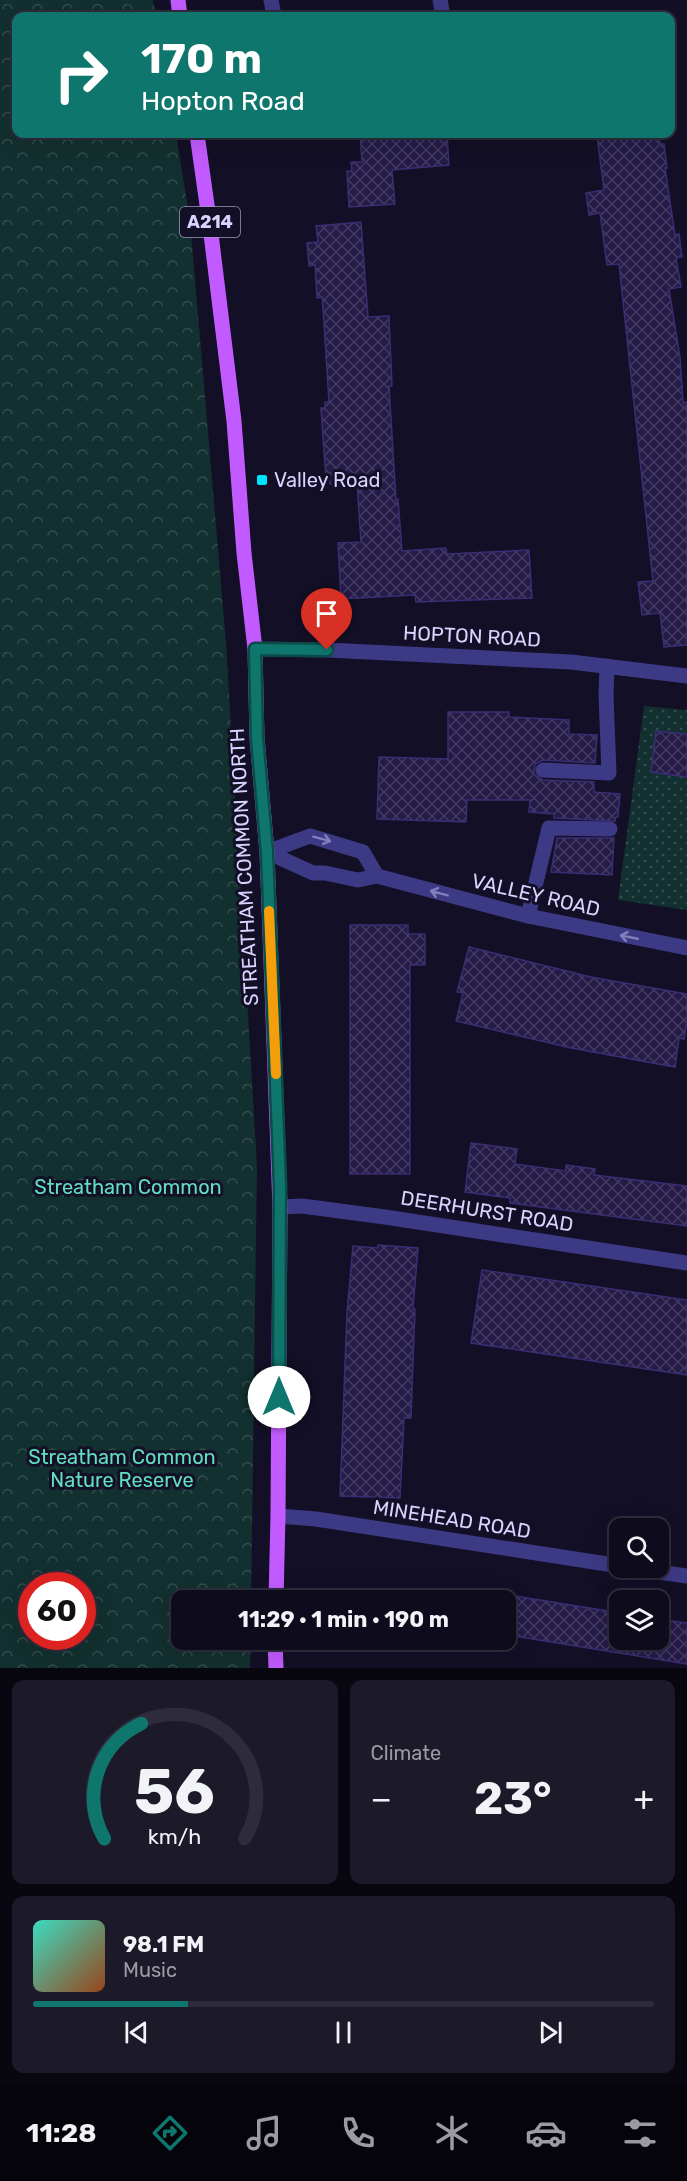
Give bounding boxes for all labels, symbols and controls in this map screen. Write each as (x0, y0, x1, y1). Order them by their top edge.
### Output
text: 170 m (141, 34, 262, 84)
icon: right (42, 36, 120, 114)
text: Hopton Road (141, 85, 305, 117)
road number: A214 (180, 207, 240, 237)
place label: Valley Road (274, 468, 380, 492)
marker: Valley Road (255, 473, 269, 487)
pin (301, 588, 352, 650)
icon: arrive (310, 597, 343, 630)
street label: HOPTON ROAD (403, 620, 541, 652)
street label: STREATHAM COMMON NORTH (225, 727, 263, 1007)
one-way arrow (312, 834, 331, 845)
street label: VALLEY ROAD (469, 869, 603, 921)
one-way arrow (430, 887, 449, 899)
one-way arrow (620, 931, 640, 942)
park label: Streatham Common (34, 1175, 222, 1199)
street label: DEERHURST ROAD (399, 1186, 575, 1236)
position arrow (247, 1365, 311, 1429)
park label: Streatham Common Nature Reserve (28, 1445, 216, 1492)
street label: MINEHEAD ROAD (371, 1495, 533, 1543)
map controls (609, 1518, 669, 1650)
button: search (609, 1518, 669, 1578)
speed limit sign: 60 (18, 1572, 96, 1650)
button: layers (609, 1590, 669, 1650)
text: 11:29 · 1 min · 190 m (238, 1606, 449, 1633)
text: Climate (371, 1741, 441, 1765)
text: 56 (134, 1755, 215, 1829)
text: 23° (474, 1772, 551, 1825)
text: − (371, 1779, 392, 1818)
text: + (633, 1779, 654, 1818)
text: km/h (148, 1824, 202, 1849)
text: 98.1 FM (123, 1931, 204, 1958)
text: Music (123, 1958, 177, 1982)
icon: previous (120, 2016, 153, 2049)
icon: pause (327, 2016, 360, 2049)
icon: next (534, 2016, 567, 2049)
icon: directions (149, 2112, 191, 2154)
icon: music (243, 2112, 285, 2154)
icon: phone (337, 2112, 379, 2154)
icon: climate (431, 2112, 473, 2154)
icon: car (525, 2112, 567, 2154)
icon: filters (619, 2112, 661, 2154)
text: 11:28 (26, 2117, 97, 2149)

